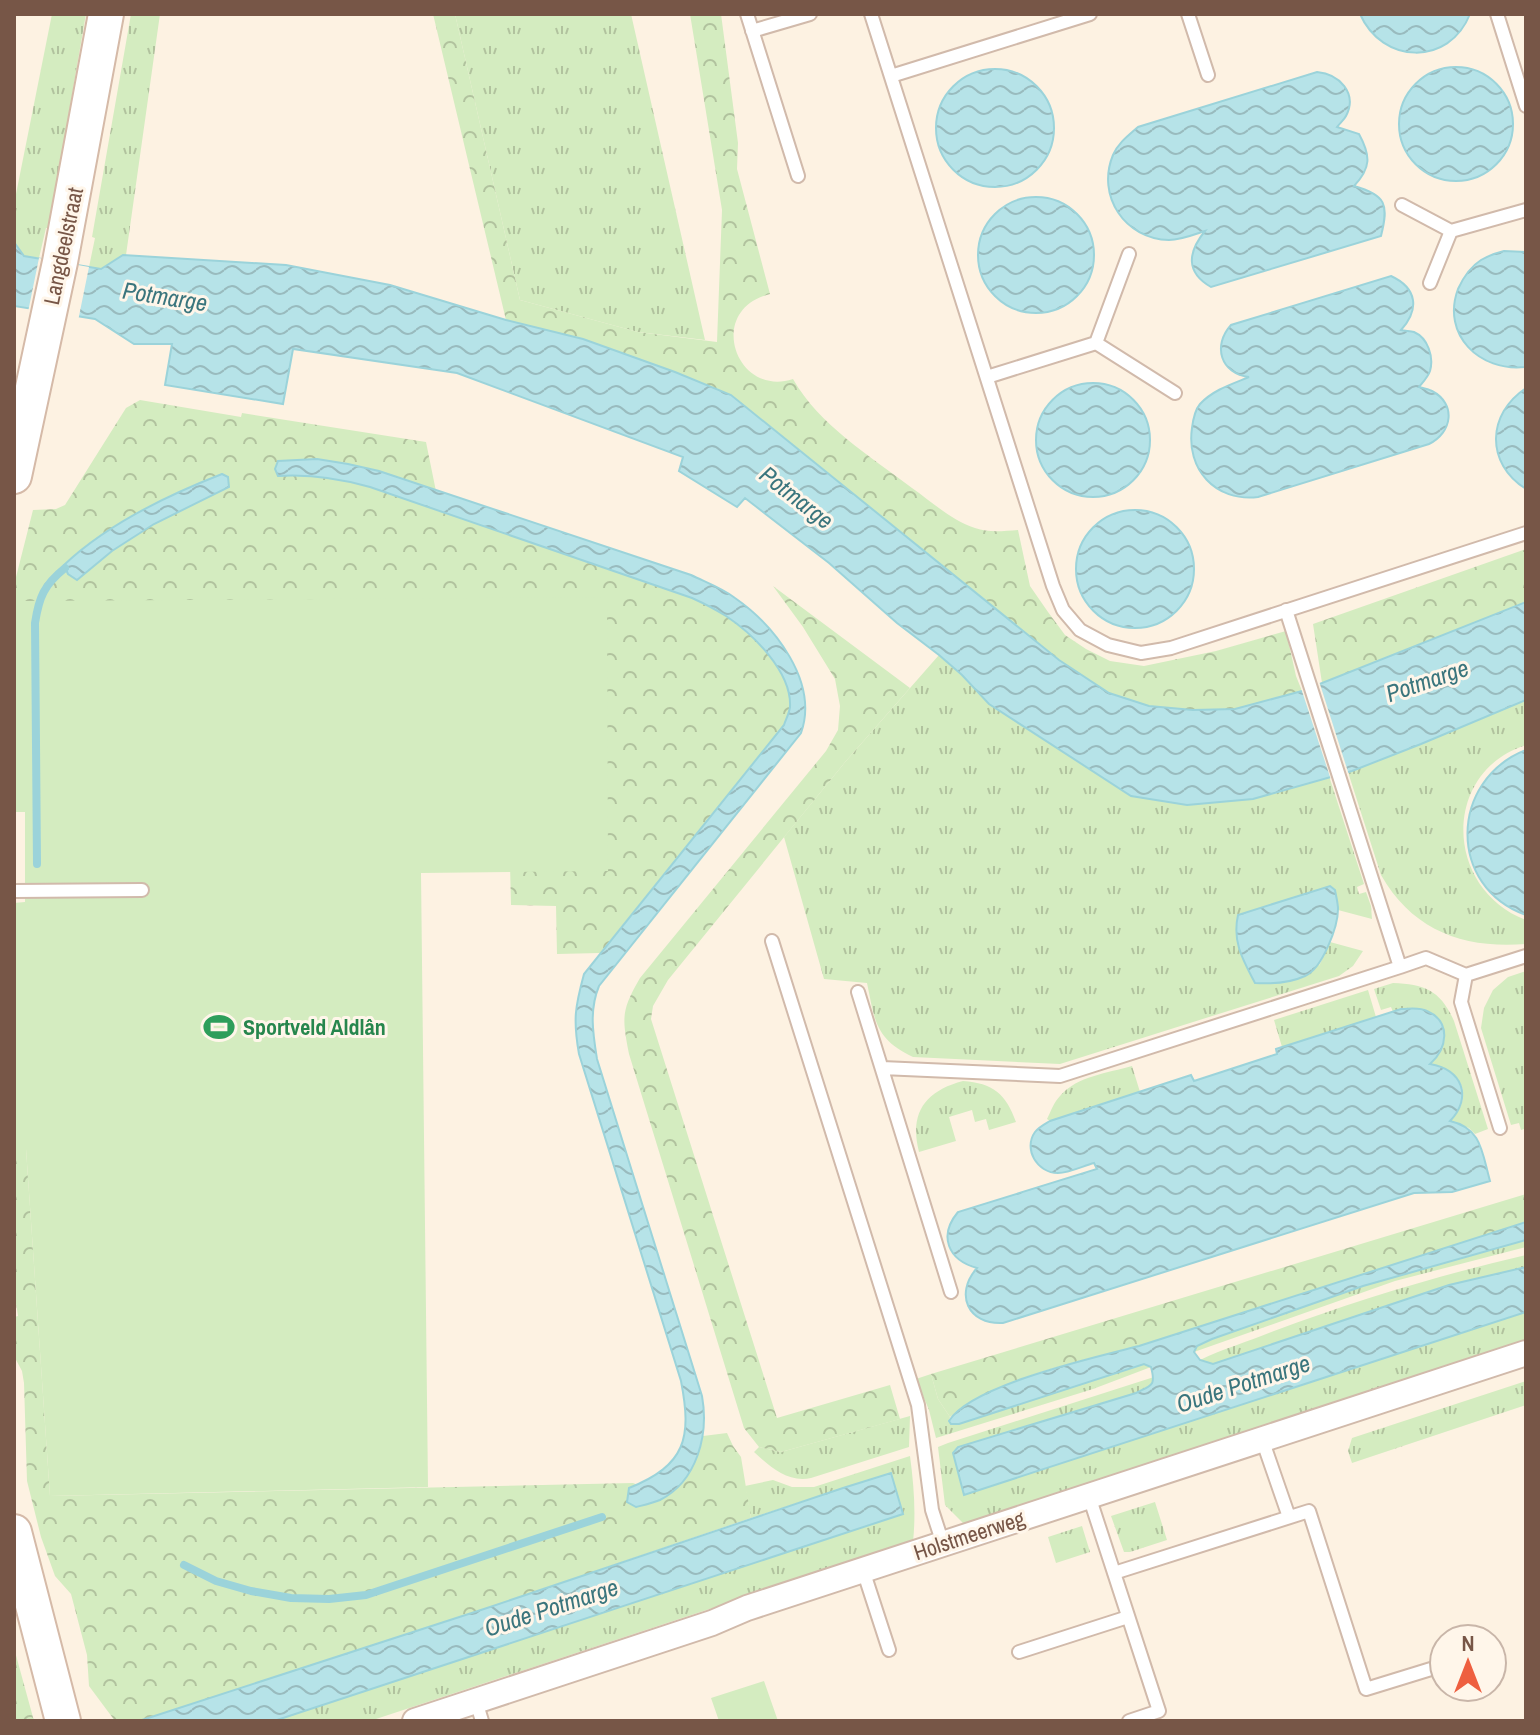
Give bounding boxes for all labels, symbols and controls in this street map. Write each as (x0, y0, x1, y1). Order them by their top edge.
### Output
street label: Langdeelstraat (36, 185, 90, 307)
water label: Potmarge (120, 274, 210, 318)
water label: Potmarge (754, 458, 841, 536)
water label: Potmarge (1381, 651, 1473, 709)
sports icon: Sportveld Aldlân (202, 1010, 236, 1044)
place label: Sportveld Aldlân (243, 1012, 386, 1042)
water label: Oude Potmarge (1172, 1346, 1314, 1420)
street label: Holstmeerweg (910, 1503, 1028, 1567)
water label: Oude Potmarge (480, 1570, 622, 1644)
north arrow (1428, 1623, 1508, 1703)
text: N (1461, 1628, 1475, 1658)

